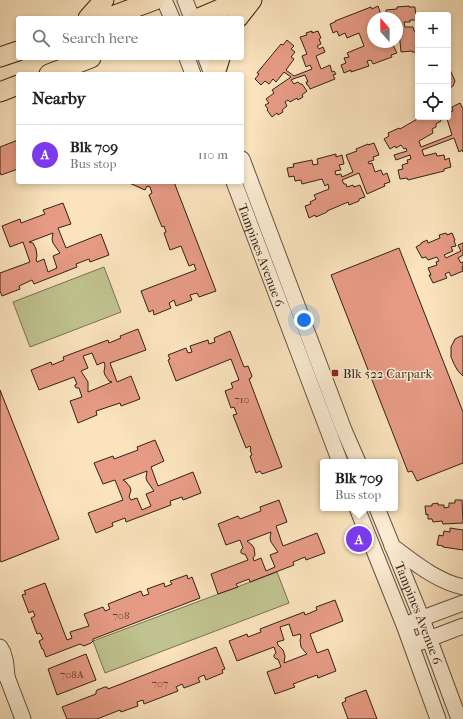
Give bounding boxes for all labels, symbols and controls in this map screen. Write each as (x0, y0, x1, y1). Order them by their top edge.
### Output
north arrow (367, 12, 403, 48)
map controls (415, 12, 451, 120)
button: + (415, 12, 451, 48)
search box (16, 16, 244, 60)
icon: search (30, 27, 52, 49)
text: Search here (62, 29, 138, 47)
button: − (415, 48, 451, 84)
button: locate (415, 84, 451, 120)
text: Nearby (32, 88, 86, 108)
text: Blk 709 (70, 138, 118, 156)
text: A (41, 147, 49, 162)
text: 110 m (198, 147, 228, 162)
text: Bus stop (70, 156, 116, 171)
street label: Tampines Avenue 6 (235, 202, 288, 310)
your location (294, 310, 314, 330)
place label: Blk 522 Carpark (343, 366, 432, 381)
marker: Blk 522 Carpark (330, 368, 340, 378)
house number: 710 (234, 393, 250, 406)
popup (320, 459, 398, 511)
text: Blk 709 (335, 469, 383, 487)
text: Bus stop (335, 487, 381, 502)
pin: A (346, 524, 372, 554)
street label: Tampines Avenue 6 (392, 560, 445, 667)
house number: 708 (113, 609, 129, 622)
house number: 708A (60, 668, 85, 681)
house number: 707 (152, 677, 168, 690)

